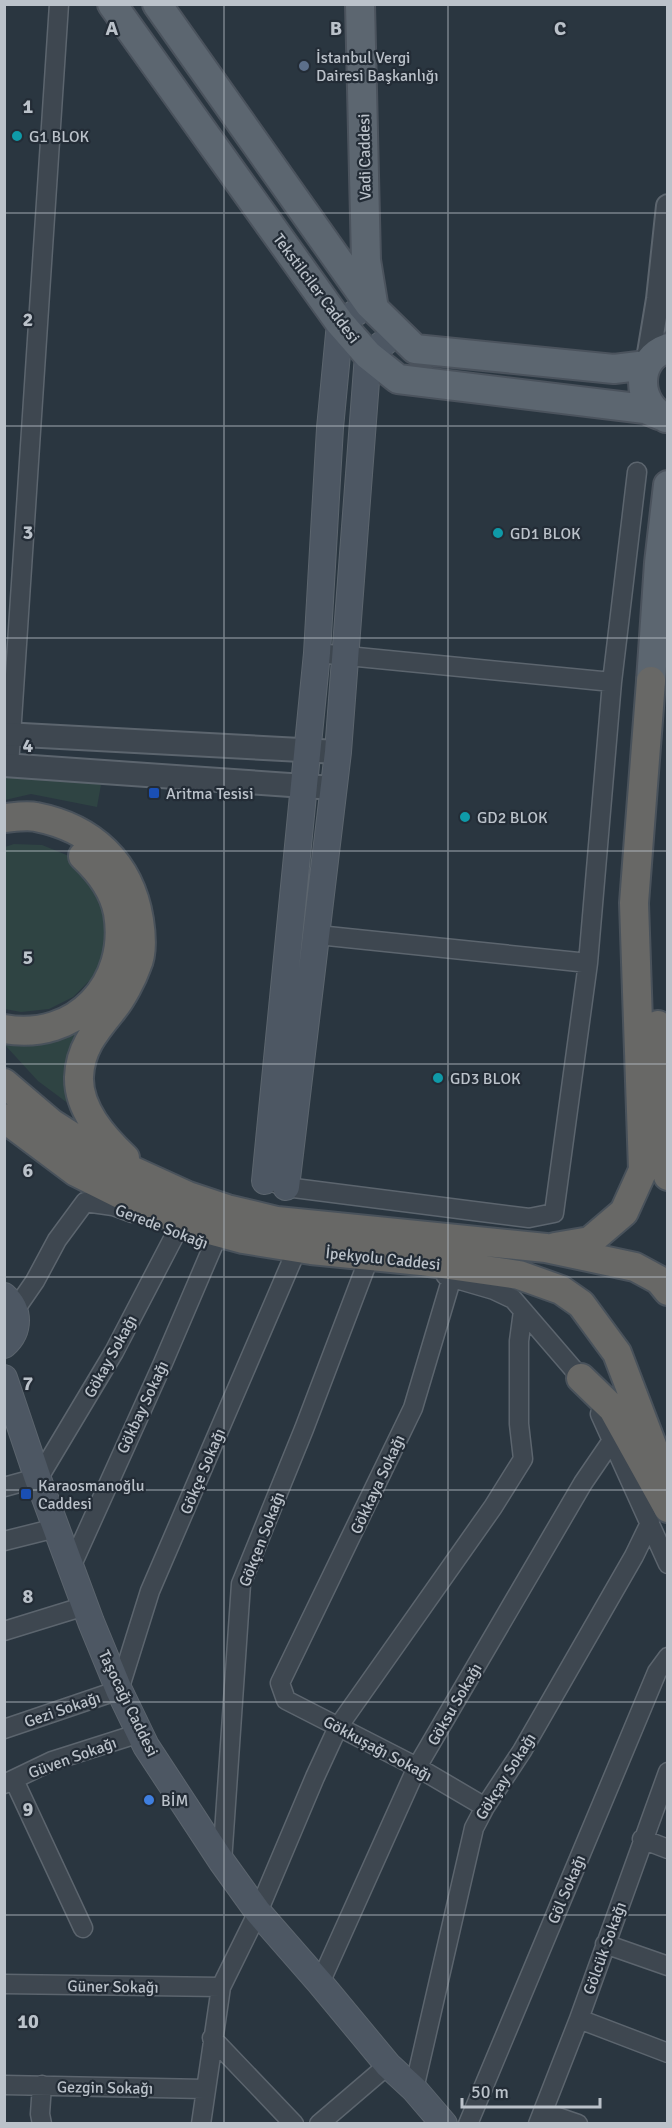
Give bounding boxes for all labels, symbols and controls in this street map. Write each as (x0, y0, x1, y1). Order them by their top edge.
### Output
text: A (106, 16, 119, 41)
text: B (330, 16, 342, 41)
text: C (554, 16, 566, 41)
place label: İstanbul Vergi Dairesi Başkanlığı (316, 48, 439, 86)
marker: İstanbul Vergi Dairesi Başkanlığı (297, 59, 311, 73)
text: 1 (23, 94, 34, 119)
street label: Vadi Caddesi (354, 113, 376, 201)
place label: G1 BLOK (29, 127, 90, 147)
marker: G1 BLOK (10, 129, 24, 143)
street label: Tekstilciler Caddesi (268, 230, 364, 347)
text: 2 (23, 307, 33, 332)
text: 3 (23, 520, 33, 545)
place label: GD1 BLOK (510, 524, 581, 544)
marker: GD1 BLOK (491, 526, 505, 540)
text: 4 (23, 733, 34, 758)
place label: Aritma Tesisi (166, 784, 253, 804)
marker: Aritma Tesisi (147, 786, 161, 800)
place label: GD2 BLOK (477, 808, 548, 828)
marker: GD2 BLOK (458, 810, 472, 824)
text: 5 (23, 945, 33, 970)
place label: GD3 BLOK (450, 1069, 521, 1089)
marker: GD3 BLOK (431, 1071, 445, 1085)
text: 6 (23, 1158, 34, 1183)
street label: Gerede Sokağı (112, 1200, 211, 1254)
street label: İpekyolu Caddesi (324, 1243, 441, 1275)
street label: Gökay Sokağı (80, 1312, 142, 1401)
street label: Gökbay Sokağı (113, 1358, 173, 1457)
text: 7 (23, 1371, 34, 1396)
street label: Gökçe Sokağı (176, 1425, 230, 1517)
street label: Gökkaya Sokağı (346, 1431, 410, 1537)
place label: Karaosmanoğlu Caddesi (38, 1476, 144, 1514)
marker: Karaosmanoğlu Caddesi (19, 1487, 33, 1501)
street label: Gökçen Sokağı (235, 1489, 289, 1590)
text: 8 (23, 1584, 34, 1609)
street label: Taşocağı Caddesi (94, 1647, 163, 1760)
street label: Göksu Sokağı (423, 1660, 487, 1749)
street label: Gezi Sokağı (22, 1688, 103, 1732)
street label: Gökkuşağı Sokağı (320, 1712, 435, 1786)
street label: Gökçay Sokağı (471, 1729, 541, 1824)
street label: Güven Sokağı (25, 1733, 119, 1783)
place label: BİM (161, 1791, 188, 1811)
marker: BİM (142, 1793, 156, 1807)
text: 9 (23, 1797, 34, 1822)
street label: Göl Sokağı (543, 1852, 590, 1927)
street label: Gölcük Sokağı (579, 1899, 631, 1997)
street label: Güner Sokağı (67, 1976, 159, 1998)
text: 10 (17, 2009, 39, 2034)
scale bar (462, 2071, 600, 2109)
street label: Gezgin Sokağı (57, 2077, 153, 2099)
text: 50 m (471, 2081, 509, 2103)

